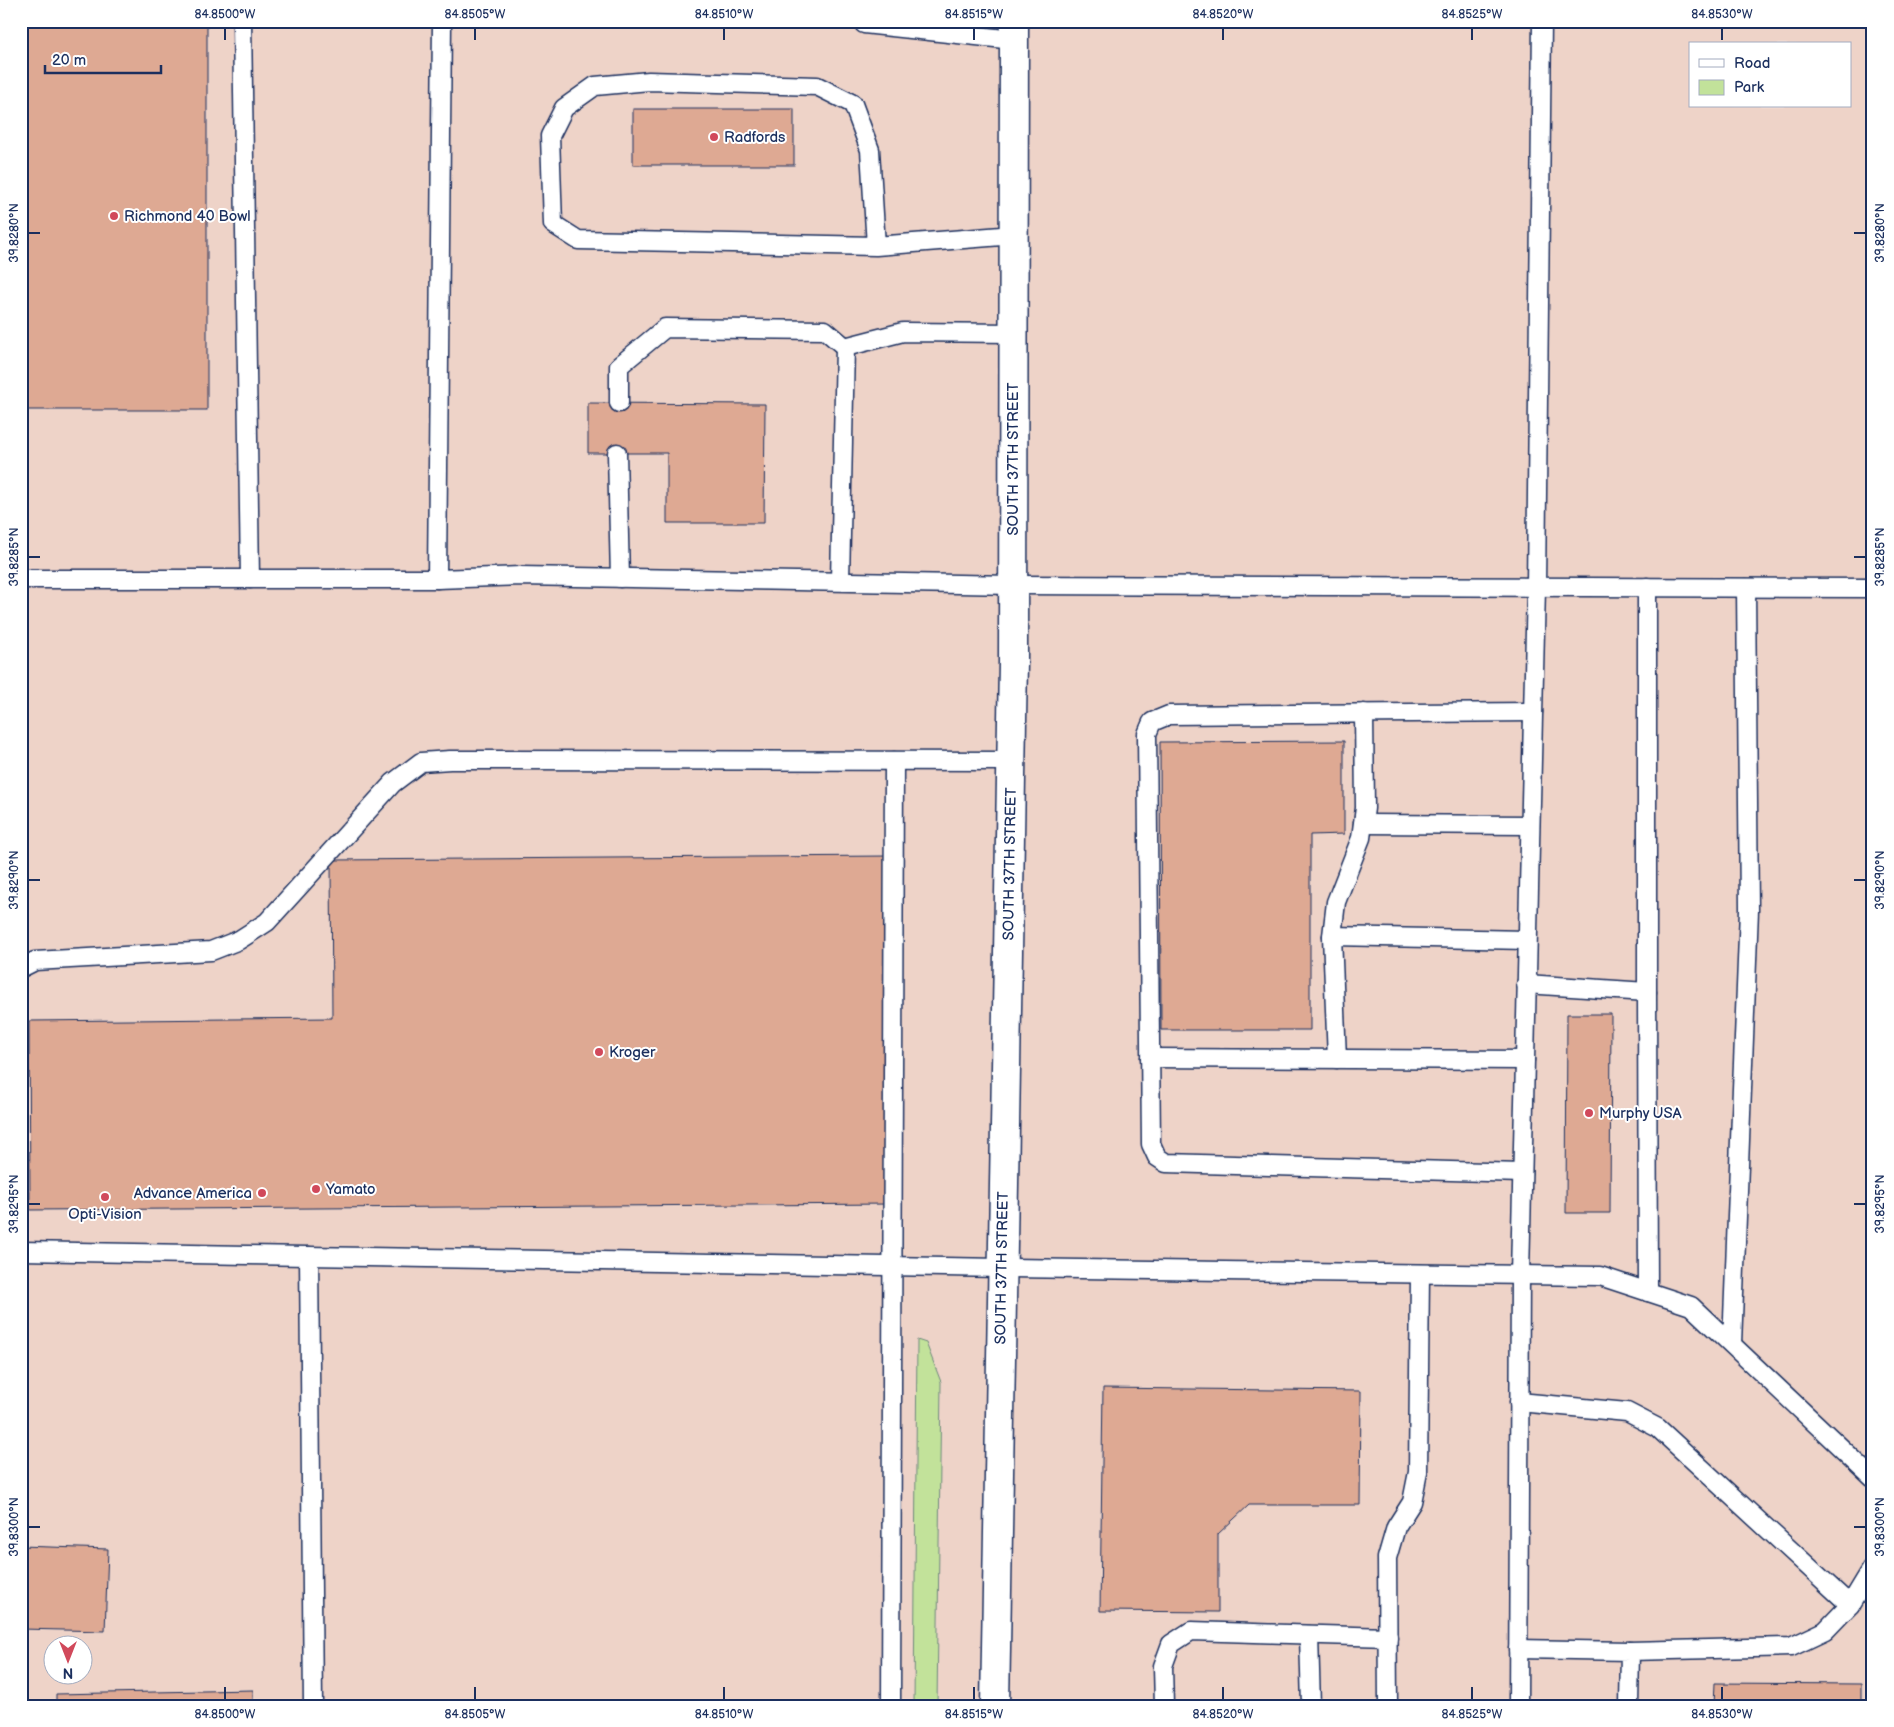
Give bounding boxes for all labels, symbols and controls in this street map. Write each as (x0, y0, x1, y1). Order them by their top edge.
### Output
text: 84.8500°W (194, 7, 256, 22)
text: 84.8505°W (445, 7, 505, 22)
text: 84.8510°W (695, 7, 753, 22)
text: 84.8515°W (945, 7, 1003, 22)
text: 84.8520°W (1192, 7, 1254, 22)
text: 84.8525°W (1442, 7, 1502, 22)
text: 84.8530°W (1691, 7, 1753, 22)
scale bar (45, 42, 161, 74)
legend (1689, 42, 1852, 108)
text: 20 m (52, 51, 86, 70)
text: Road (1734, 54, 1770, 73)
text: Park (1734, 78, 1765, 97)
place label: Radfords (724, 128, 786, 147)
marker: Radfords (708, 131, 720, 143)
text: 39.8280°N (7, 203, 22, 263)
text: 39.8280°N (1873, 203, 1888, 263)
place label: Richmond 40 Bowl (124, 207, 251, 226)
marker: Richmond 40 Bowl (108, 210, 120, 222)
street label: SOUTH 37TH STREET (1004, 382, 1023, 536)
text: 39.8285°N (7, 527, 22, 587)
text: 39.8285°N (1873, 527, 1888, 587)
street label: SOUTH 37TH STREET (999, 787, 1021, 941)
text: 39.8290°N (7, 850, 22, 910)
text: 39.8290°N (1873, 850, 1888, 910)
place label: Kroger (609, 1043, 656, 1062)
marker: Kroger (593, 1046, 605, 1058)
place label: Murphy USA (1599, 1104, 1683, 1123)
marker: Murphy USA (1583, 1107, 1595, 1119)
text: 39.8295°N (7, 1175, 22, 1233)
text: 39.8295°N (1873, 1175, 1888, 1233)
place label: Yamato (325, 1180, 376, 1199)
marker: Yamato (310, 1183, 322, 1195)
place label: Advance America (134, 1184, 252, 1203)
marker: Advance America (256, 1187, 268, 1199)
marker: Opti-Vision (99, 1191, 111, 1203)
street label: SOUTH 37TH STREET (991, 1191, 1013, 1345)
place label: Opti-Vision (68, 1205, 142, 1224)
text: 39.8300°N (7, 1497, 22, 1557)
text: 39.8300°N (1873, 1497, 1888, 1557)
north arrow (42, 1634, 92, 1684)
text: N (63, 1664, 73, 1681)
text: 84.8500°W (194, 1707, 256, 1722)
text: 84.8505°W (445, 1707, 505, 1722)
text: 84.8510°W (695, 1707, 753, 1722)
text: 84.8515°W (945, 1707, 1003, 1722)
text: 84.8520°W (1192, 1707, 1254, 1722)
text: 84.8525°W (1442, 1707, 1502, 1722)
text: 84.8530°W (1691, 1707, 1753, 1722)

